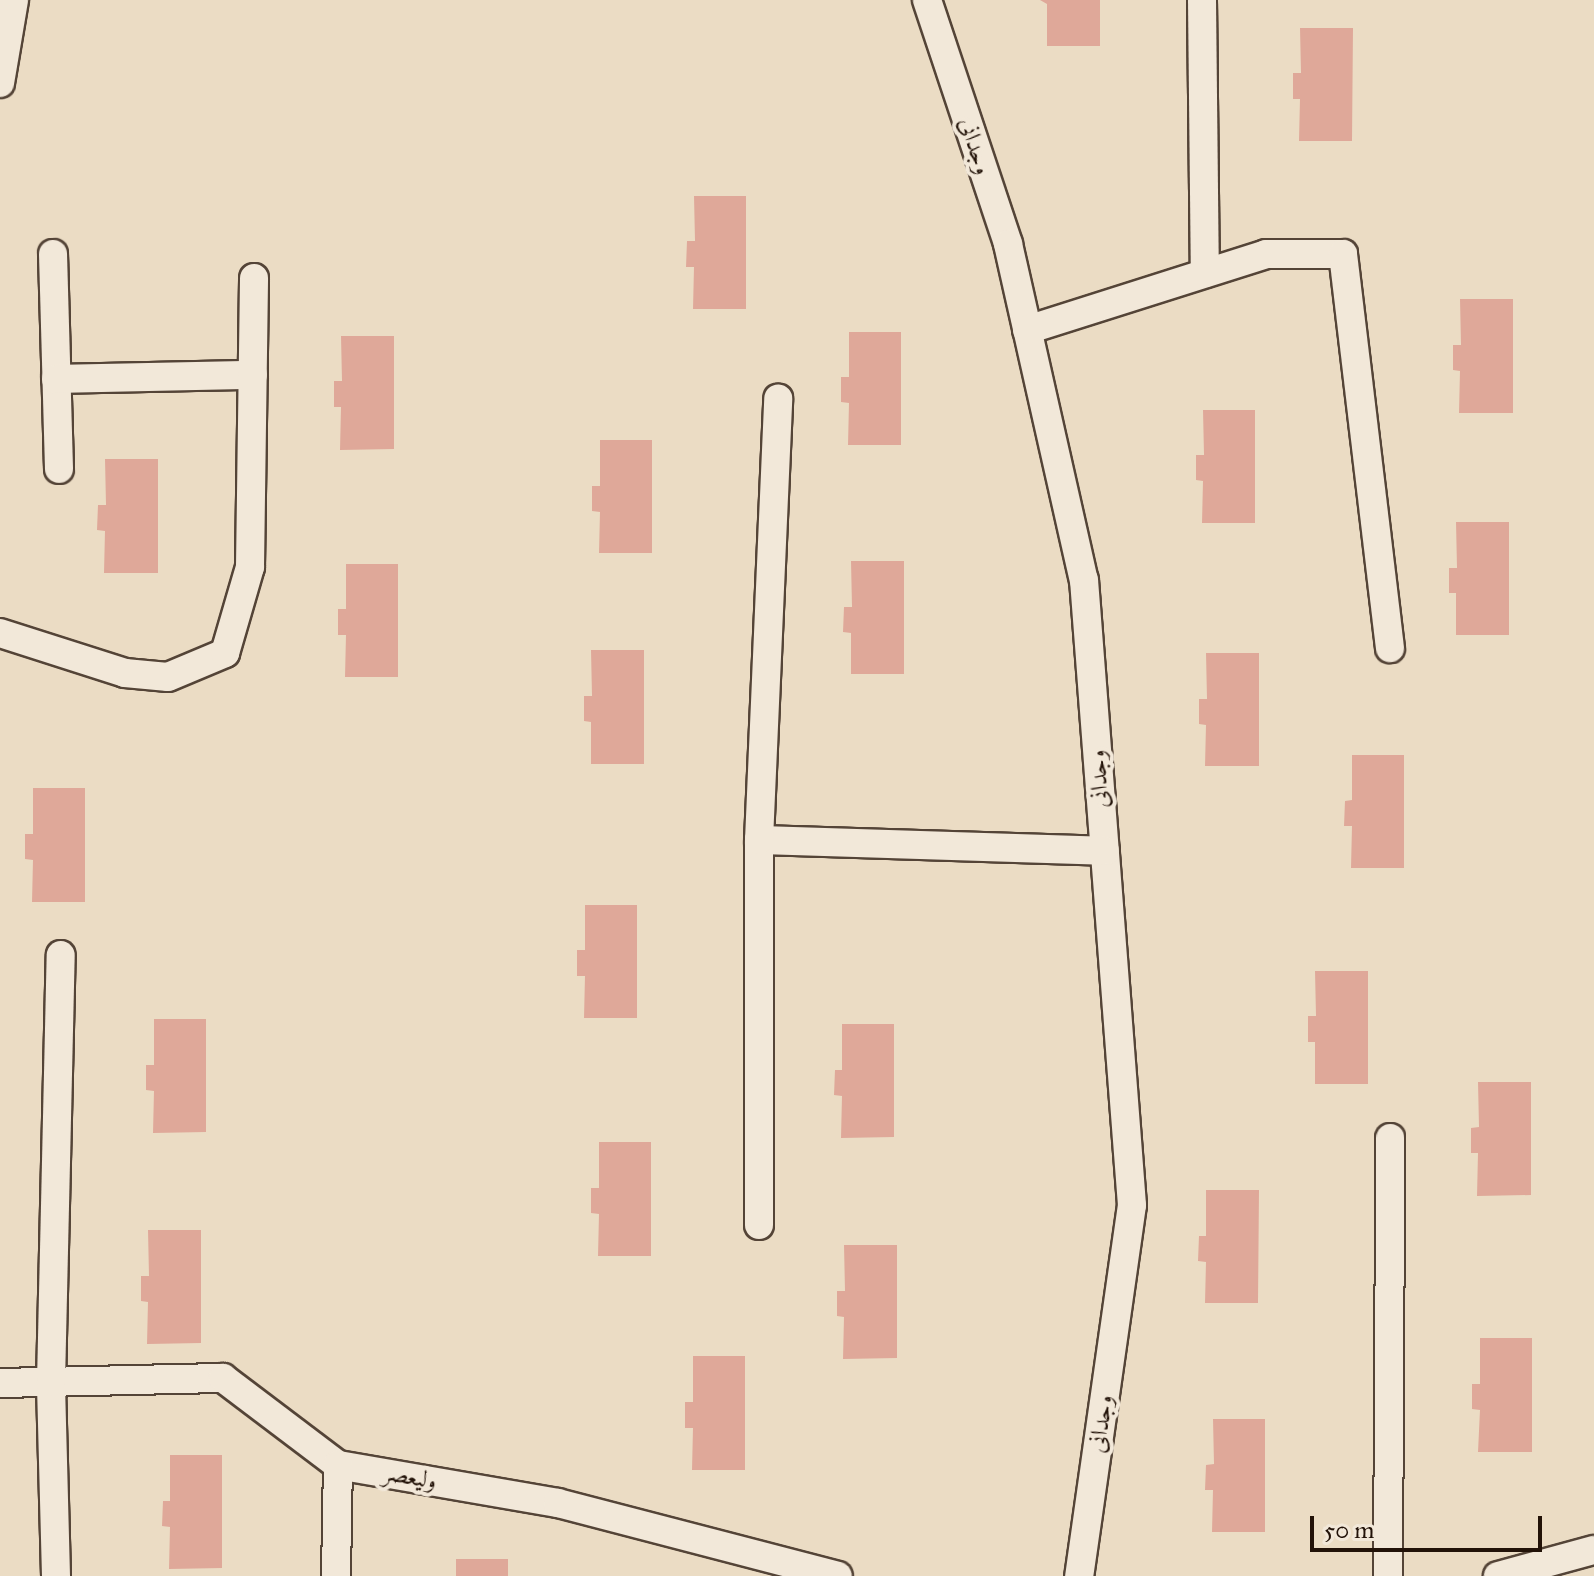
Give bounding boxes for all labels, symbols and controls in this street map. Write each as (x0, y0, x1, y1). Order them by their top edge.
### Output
street label: وجدانی (952, 114, 998, 178)
street label: وجدانی (1083, 749, 1115, 809)
street label: وجدانی (1083, 1393, 1119, 1455)
street label: ولیعصر (381, 1458, 439, 1496)
scale bar (1314, 1500, 1546, 1550)
text: 50 m (1324, 1515, 1374, 1545)

